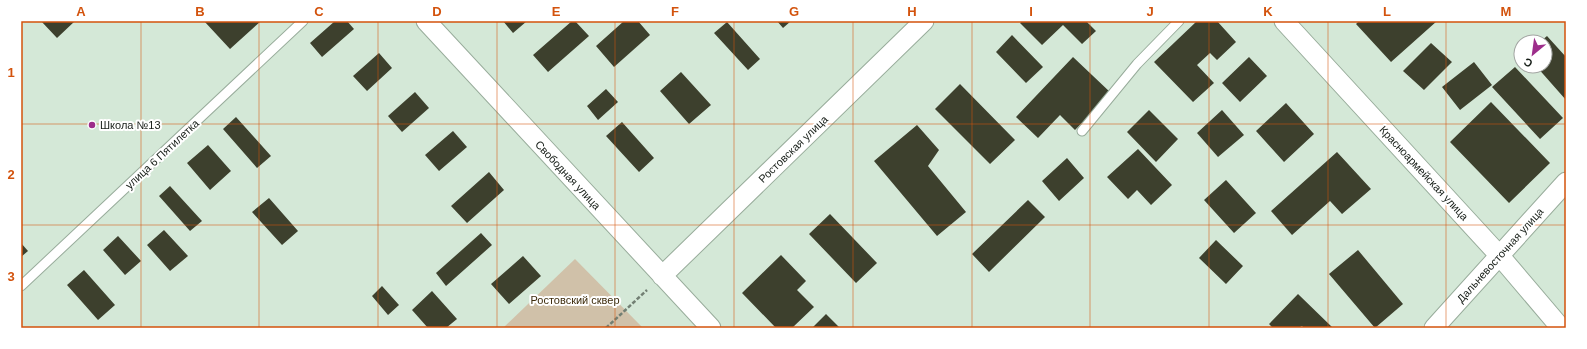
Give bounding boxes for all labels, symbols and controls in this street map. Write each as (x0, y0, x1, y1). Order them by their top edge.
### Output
text: A (76, 4, 86, 19)
text: B (195, 4, 205, 19)
text: C (314, 4, 324, 19)
text: D (432, 4, 442, 19)
text: E (552, 4, 561, 19)
text: F (671, 4, 679, 19)
text: G (789, 4, 799, 19)
text: H (907, 4, 917, 19)
text: I (1029, 4, 1033, 19)
text: J (1146, 4, 1154, 19)
text: K (1263, 4, 1273, 19)
text: L (1383, 4, 1391, 19)
text: M (1501, 4, 1511, 19)
north arrow (1513, 34, 1553, 74)
text: С (1522, 56, 1535, 70)
text: 1 (7, 65, 15, 80)
street label: Ростовская улица (756, 112, 831, 185)
street label: улица 6 Пятилетка (123, 116, 202, 191)
place label: Школа №13 (100, 119, 161, 131)
marker: Школа №13 (87, 120, 97, 130)
street label: Красноармейская улица (1377, 123, 1471, 223)
street label: Свободная улица (533, 138, 604, 213)
text: 2 (7, 167, 15, 182)
street label: Дальневосточная улица (1454, 205, 1546, 305)
text: 3 (7, 269, 15, 284)
park label: Ростовский сквер (530, 294, 620, 306)

